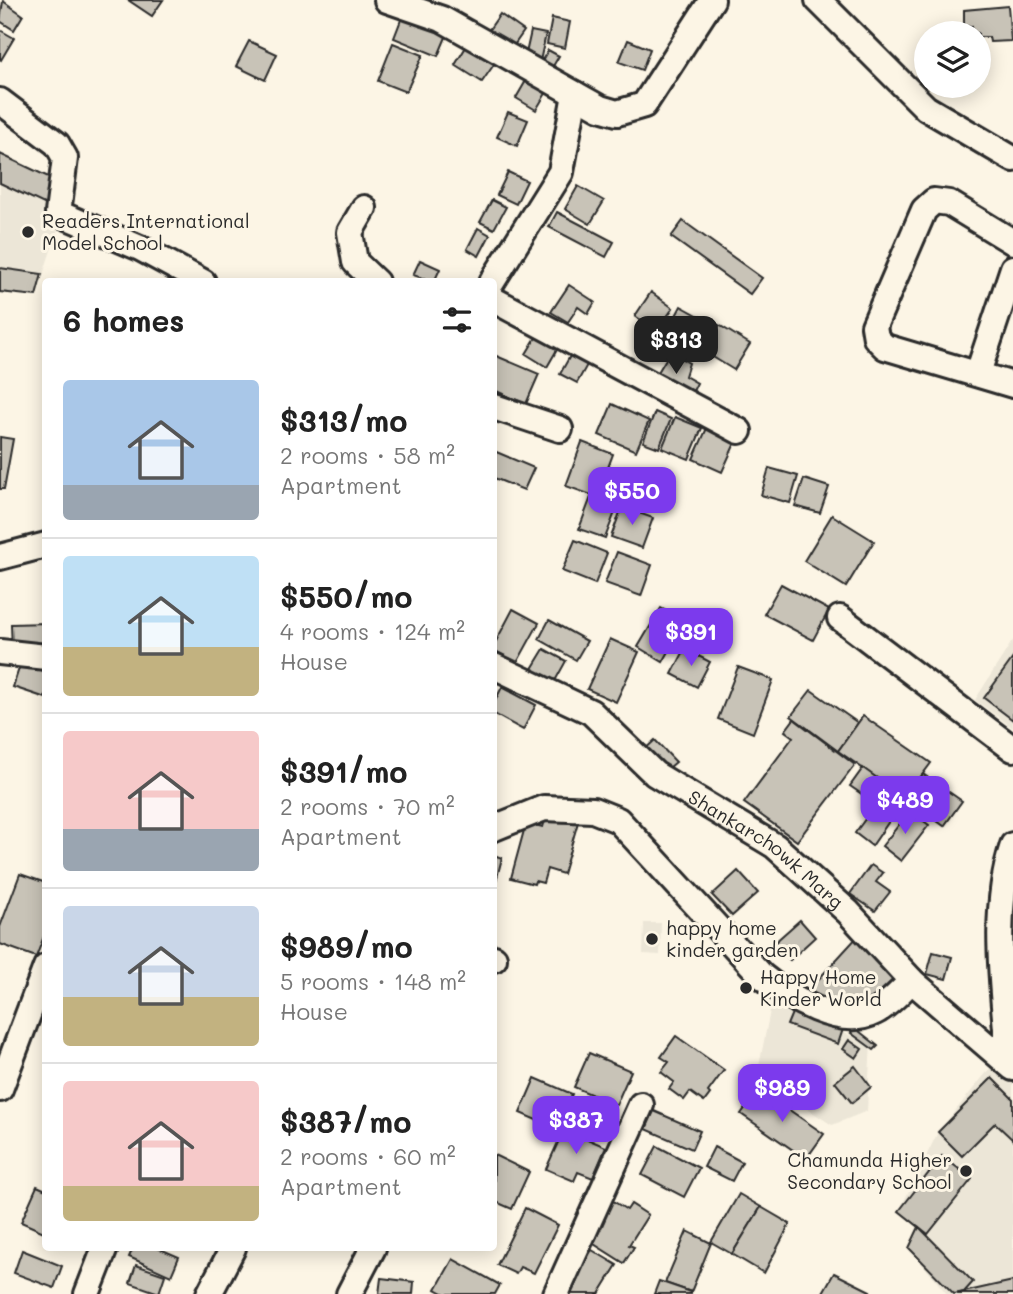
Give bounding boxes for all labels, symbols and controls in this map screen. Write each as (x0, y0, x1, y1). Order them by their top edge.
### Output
map controls (914, 21, 991, 98)
button: layers (914, 21, 991, 98)
place label: Readers International Model School (42, 208, 250, 255)
marker: Readers International Model School (20, 224, 36, 240)
text: 6 homes (63, 300, 184, 340)
icon: filters (438, 301, 476, 339)
pin: $313 (635, 316, 717, 376)
text: $313 (650, 324, 702, 354)
text: $313/mo (280, 400, 407, 440)
icon: home (119, 408, 203, 492)
text: 2 rooms · 58 m² (280, 440, 455, 470)
pin: $550 (591, 468, 673, 527)
text: Apartment (280, 470, 402, 500)
text: $550 (604, 475, 660, 505)
text: $550/mo (280, 576, 412, 616)
icon: home (119, 584, 203, 668)
pin: $391 (650, 608, 732, 668)
text: 4 rooms · 124 m² (280, 616, 465, 646)
text: $391 (665, 616, 717, 646)
text: House (280, 646, 348, 676)
text: $391/mo (280, 751, 407, 791)
icon: home (119, 759, 203, 843)
pin: $489 (864, 776, 946, 836)
street label: Shankarchowk Marg (684, 784, 849, 914)
text: $489 (877, 784, 933, 814)
text: 2 rooms · 70 m² (280, 791, 455, 821)
text: Apartment (280, 821, 402, 851)
place label: happy home kinder garden (666, 915, 799, 962)
text: $989/mo (280, 926, 413, 966)
marker: happy home kinder garden (644, 931, 660, 947)
icon: home (119, 934, 203, 1018)
place label: Happy Home Kinder World (760, 964, 882, 1011)
text: 5 rooms · 148 m² (280, 966, 466, 996)
marker: Happy Home Kinder World (738, 980, 754, 996)
text: House (280, 996, 348, 1026)
pin: $989 (741, 1064, 823, 1124)
text: $989 (754, 1072, 810, 1102)
pin: $387 (535, 1096, 617, 1156)
text: $387/mo (280, 1101, 411, 1141)
text: $387 (548, 1104, 604, 1134)
icon: home (119, 1109, 203, 1193)
text: 2 rooms · 60 m² (280, 1141, 456, 1171)
place label: Chamunda Higher Secondary School (787, 1147, 952, 1194)
marker: Chamunda Higher Secondary School (958, 1163, 974, 1179)
text: Apartment (280, 1171, 402, 1201)

